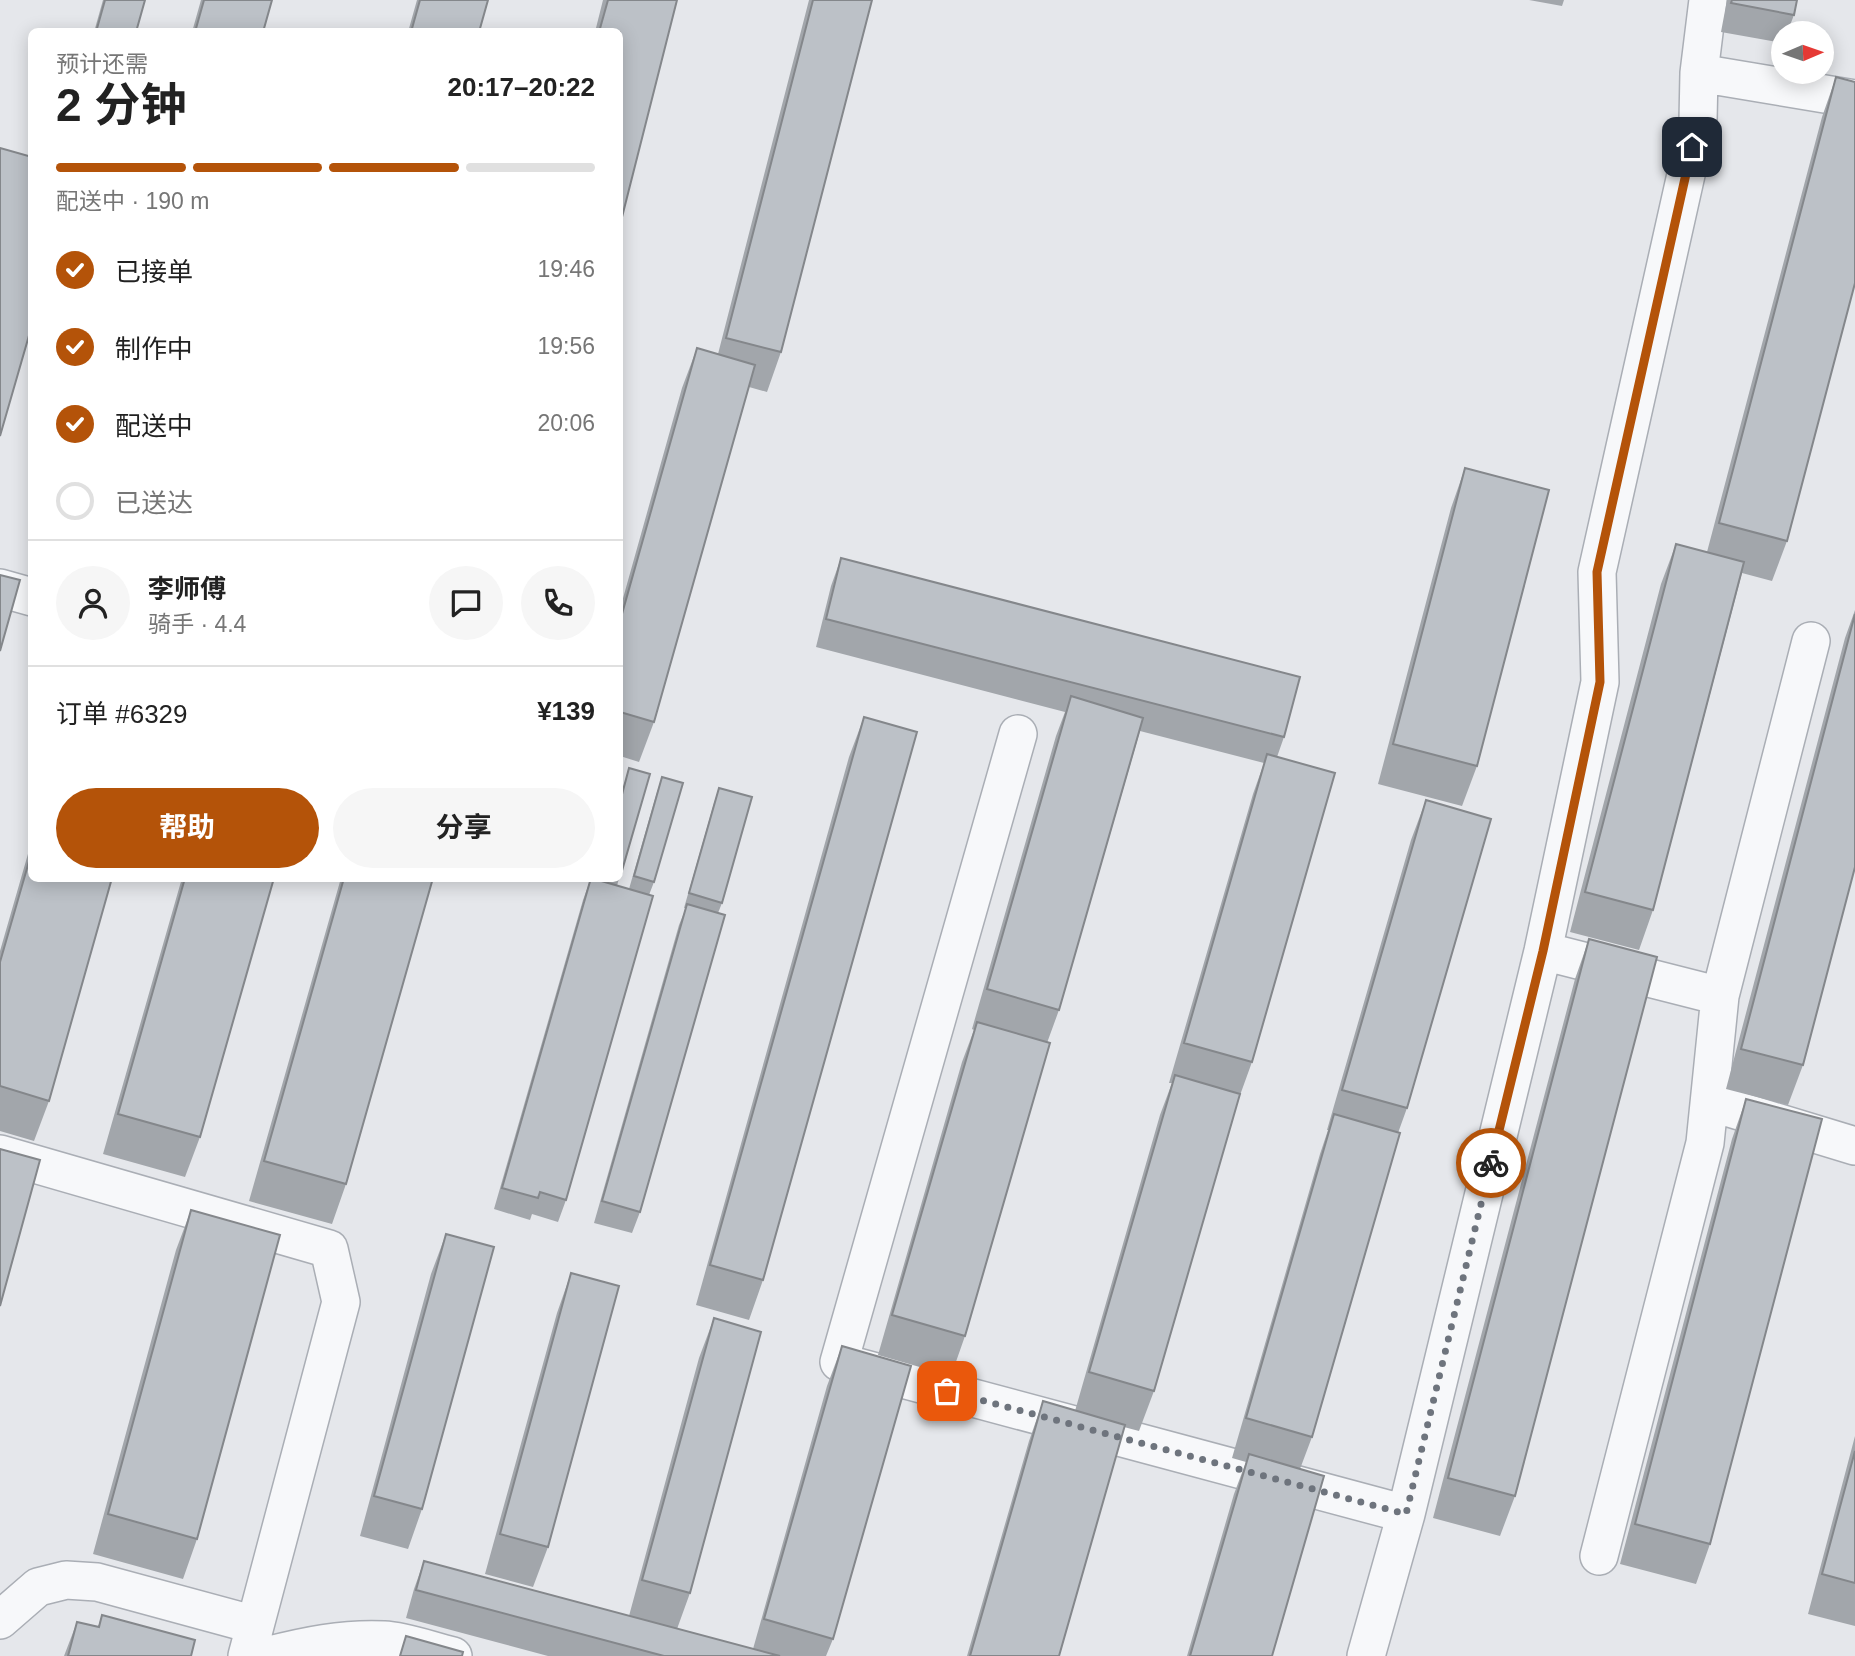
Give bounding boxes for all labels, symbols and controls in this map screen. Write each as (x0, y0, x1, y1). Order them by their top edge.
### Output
north arrow (1771, 21, 1834, 84)
map controls (1771, 21, 1834, 84)
text: 预计还需 (56, 51, 148, 77)
text: 20:17–20:22 (448, 72, 595, 102)
text: 2 分钟 (56, 79, 186, 131)
pin (1662, 117, 1722, 177)
icon: home (1673, 128, 1711, 166)
text: 配送中 · 190 m (56, 188, 209, 214)
icon: check (56, 251, 94, 289)
text: 19:46 (537, 256, 595, 282)
text: 已接单 (115, 257, 193, 287)
icon: check (56, 328, 94, 366)
text: 19:56 (537, 333, 595, 359)
text: 制作中 (115, 334, 193, 364)
icon: check (56, 405, 94, 443)
text: 20:06 (537, 410, 595, 436)
text: 配送中 (115, 411, 193, 441)
text: 已送达 (115, 488, 193, 518)
button: person (56, 566, 130, 640)
button: chat (429, 566, 503, 640)
button: phone (521, 566, 595, 640)
text: 李师傅 (148, 574, 226, 604)
text: 骑手 · 4.4 (148, 611, 246, 637)
text: ¥139 (537, 696, 595, 726)
text: 订单 #6329 (56, 699, 188, 729)
button: 帮助 (56, 788, 319, 868)
button: 分享 (333, 788, 595, 868)
courier (1456, 1128, 1526, 1198)
icon: bike (1472, 1144, 1510, 1182)
pin (917, 1361, 977, 1421)
icon: bag (928, 1372, 966, 1410)

